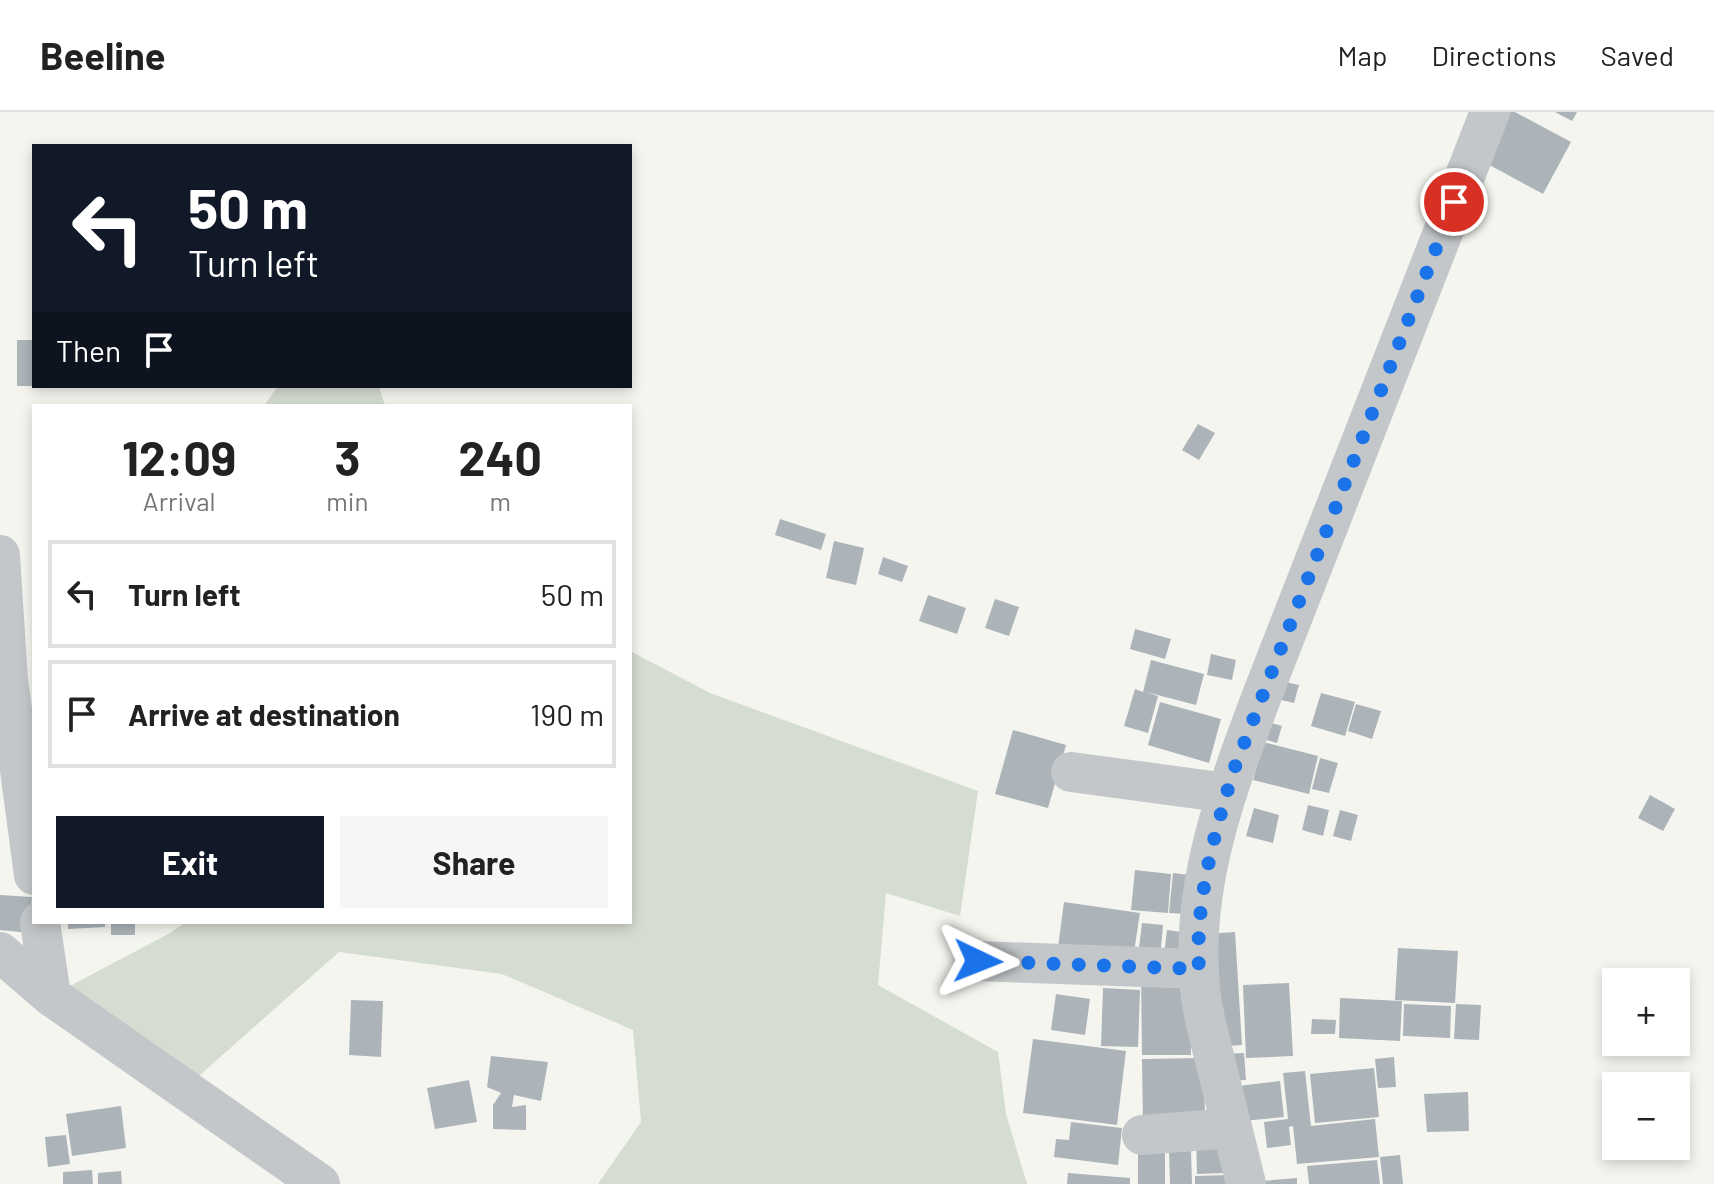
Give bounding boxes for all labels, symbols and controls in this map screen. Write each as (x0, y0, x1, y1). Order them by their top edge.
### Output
text: Beeline (40, 32, 165, 78)
text: Map (1338, 38, 1387, 72)
text: Directions (1431, 38, 1557, 72)
text: Saved (1601, 38, 1674, 72)
pin (1420, 168, 1488, 236)
text: 50 m (188, 173, 308, 240)
icon: left (56, 176, 160, 280)
icon: arrive (1432, 180, 1476, 224)
text: Turn left (188, 241, 319, 284)
icon: arrive (137, 328, 181, 372)
text: Then (56, 332, 121, 368)
text: 12:09 (122, 428, 236, 486)
text: 3 (334, 428, 360, 486)
text: 240 (459, 428, 542, 486)
text: Arrival (143, 485, 216, 516)
text: min (326, 485, 369, 516)
text: m (489, 485, 511, 516)
icon: left (60, 572, 104, 616)
text: Turn left (128, 576, 241, 612)
text: 50 m (541, 576, 604, 612)
icon: arrive (60, 692, 104, 736)
text: Arrive at destination (128, 696, 400, 732)
text: 190 m (530, 696, 604, 732)
button: Exit (56, 816, 324, 908)
button: Share (340, 816, 608, 908)
position arrow (936, 919, 1020, 1003)
map controls (1602, 968, 1690, 1160)
button: + (1602, 968, 1690, 1056)
button: − (1602, 1072, 1690, 1160)

